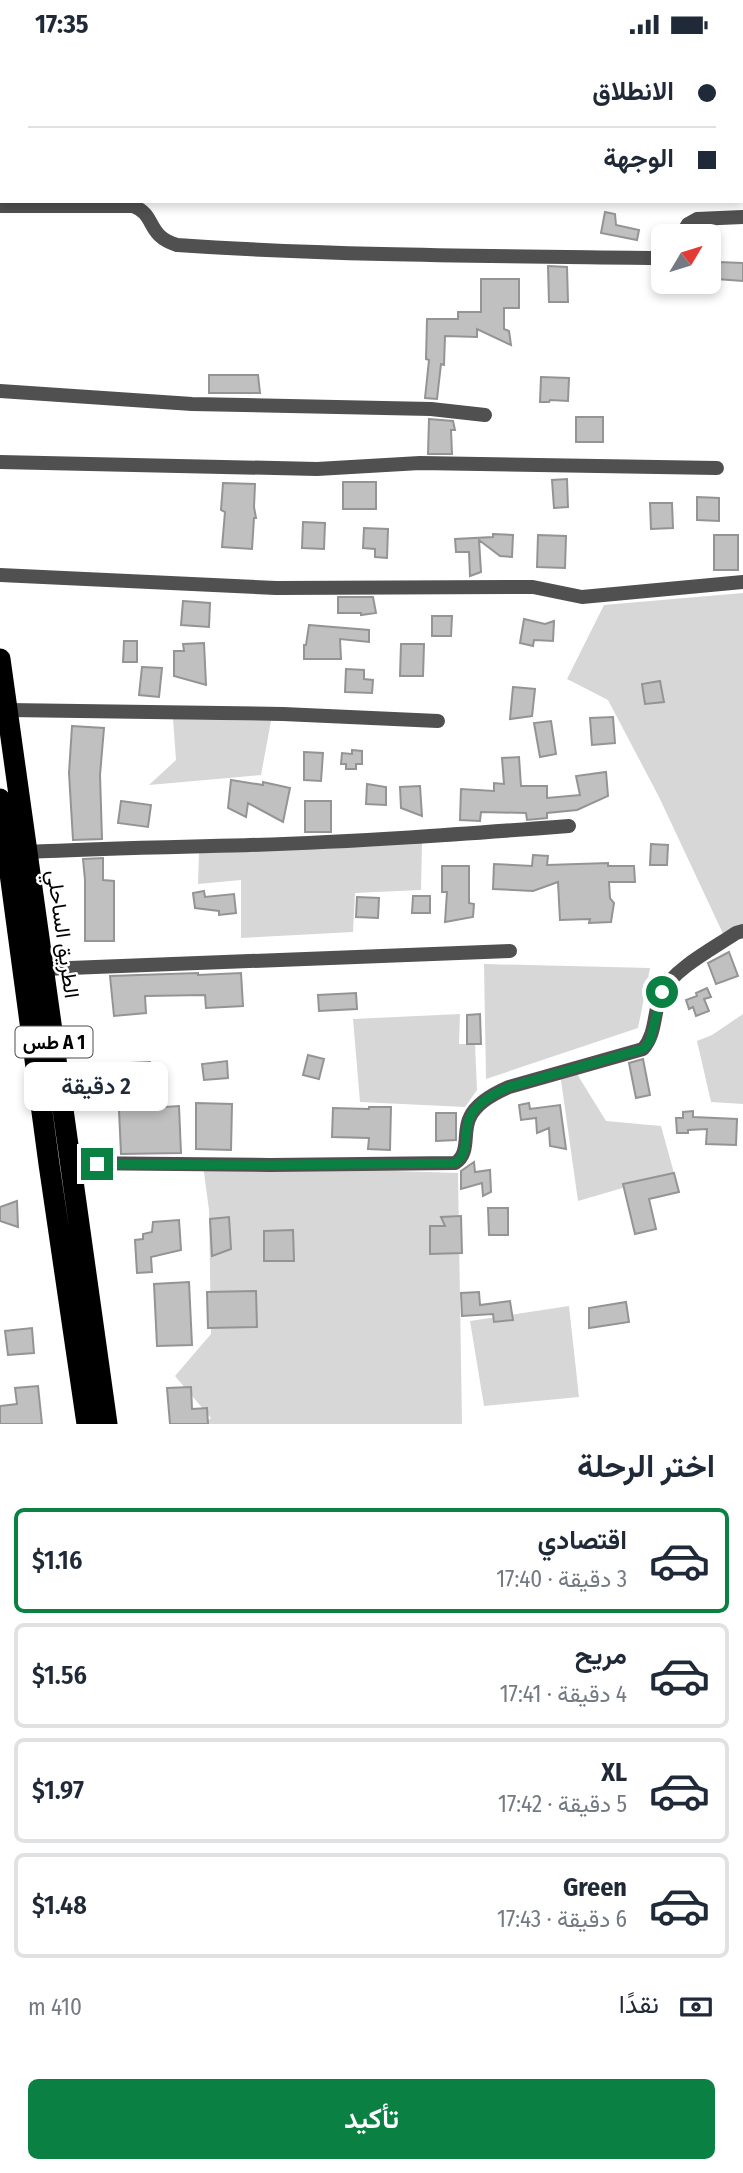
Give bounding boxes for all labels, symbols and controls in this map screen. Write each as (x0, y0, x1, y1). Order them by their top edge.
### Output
text: 17:35 (35, 9, 89, 40)
text: الانطلاق (592, 76, 674, 107)
text: الوجهة (603, 143, 674, 174)
north arrow (651, 224, 721, 294)
map controls (651, 224, 721, 294)
street label: الطريق الساحلي (37, 868, 85, 1000)
route start (646, 976, 678, 1008)
road number: طس A 1 (16, 1027, 92, 1058)
callout: 2 دقيقة (25, 1063, 169, 1111)
text: 2 دقيقة (61, 1072, 131, 1100)
route end (81, 1148, 113, 1180)
text: اختر الرحلة (577, 1447, 715, 1485)
text: اقتصادي (538, 1525, 627, 1556)
icon: car (648, 1529, 711, 1592)
text: $1.16 (32, 1545, 82, 1576)
text: 3 دقيقة · 17:40 (496, 1565, 627, 1593)
text: مريح (575, 1640, 627, 1671)
icon: car (648, 1644, 711, 1707)
text: $1.56 (32, 1660, 87, 1691)
text: 4 دقيقة · 17:41 (500, 1680, 627, 1708)
text: XL (601, 1757, 627, 1788)
icon: car (648, 1759, 711, 1822)
text: $1.97 (32, 1775, 84, 1806)
text: 5 دقيقة · 17:42 (498, 1790, 627, 1818)
text: Green (563, 1872, 627, 1903)
icon: car (648, 1874, 711, 1937)
text: $1.48 (32, 1890, 87, 1921)
text: 6 دقيقة · 17:43 (497, 1905, 627, 1933)
icon: cash (677, 1988, 715, 2026)
text: نقدًا (619, 1989, 659, 2020)
text: 410 m (28, 1993, 82, 2021)
button: تأكيد (28, 2079, 715, 2159)

